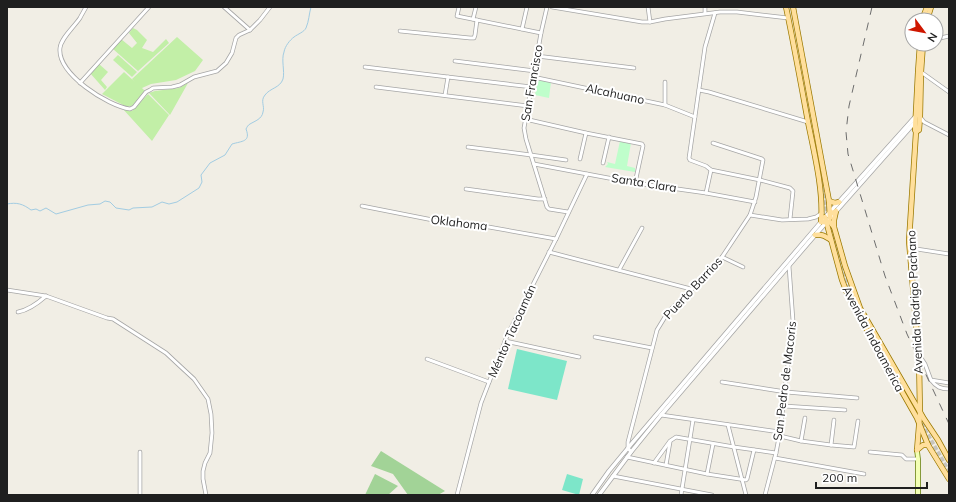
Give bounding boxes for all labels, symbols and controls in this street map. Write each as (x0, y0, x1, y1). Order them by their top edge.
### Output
north arrow (904, 12, 944, 52)
text: N (924, 30, 941, 45)
street label: San Francisco (517, 43, 546, 122)
street label: Alcahuano (584, 80, 646, 107)
street label: Santa Clara (610, 170, 678, 195)
street label: Oklahoma (430, 212, 488, 233)
street label: Avenida Rodrigo Pachano (903, 230, 926, 374)
street label: Puerto Barrios (660, 253, 725, 322)
street label: Méntor Tacoamán (484, 282, 539, 380)
street label: Avenida Indoamerica (839, 283, 908, 394)
street label: San Pedro de Macoris (770, 320, 799, 442)
scale bar (816, 464, 927, 490)
text: 200 m (822, 470, 857, 485)

